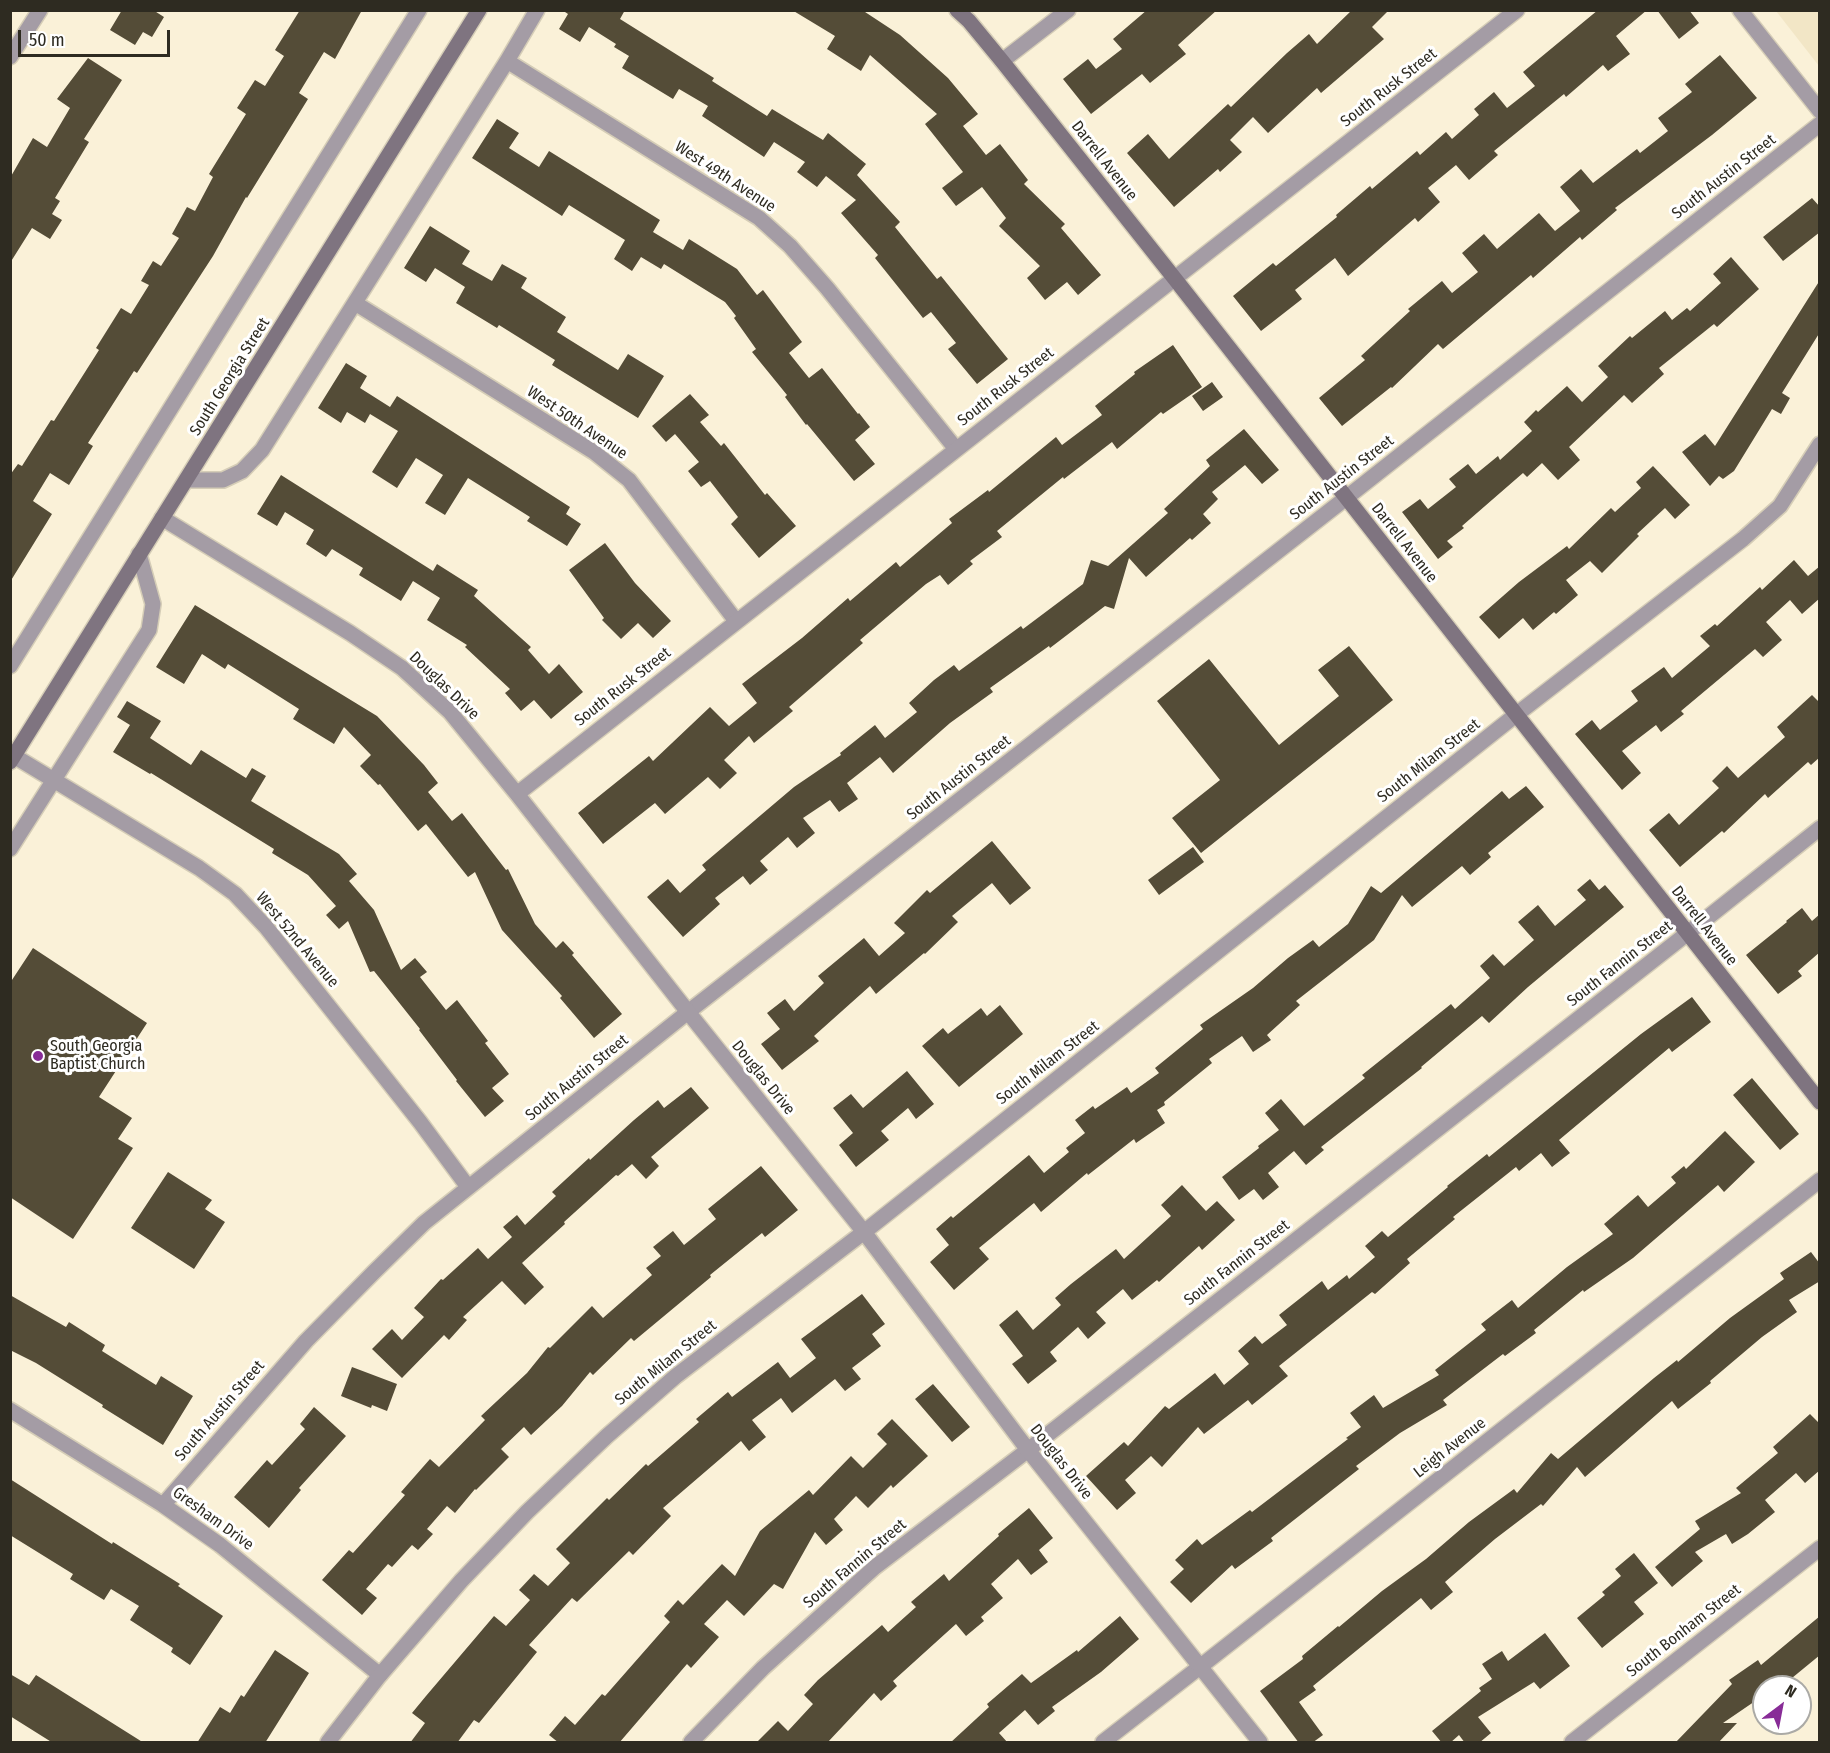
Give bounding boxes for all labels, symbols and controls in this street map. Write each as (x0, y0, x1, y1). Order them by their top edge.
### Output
scale bar (21, 18, 172, 56)
text: 50 m (29, 29, 65, 51)
street label: South Rusk Street (1337, 45, 1441, 131)
street label: Darrell Avenue (1067, 117, 1141, 205)
street label: South Austin Street (1668, 130, 1780, 224)
street label: West 49th Avenue (671, 137, 779, 217)
street label: South Georgia Street (186, 314, 274, 440)
street label: South Rusk Street (954, 344, 1058, 430)
street label: West 50th Avenue (523, 382, 631, 464)
street label: South Austin Street (1286, 431, 1398, 525)
street label: Darrell Avenue (1367, 499, 1441, 587)
street label: South Rusk Street (571, 644, 675, 730)
street label: Douglas Drive (405, 648, 483, 724)
street label: South Milam Street (1374, 715, 1484, 807)
street label: South Austin Street (903, 731, 1015, 825)
street label: Darrell Avenue (1667, 882, 1741, 970)
street label: West 52nd Avenue (252, 888, 342, 992)
street label: South Fannin Street (1563, 917, 1677, 1011)
street label: South Milam Street (993, 1017, 1103, 1109)
street label: South Austin Street (522, 1031, 632, 1125)
place label: South Georgia Baptist Church (50, 1037, 145, 1075)
street label: Douglas Drive (727, 1037, 799, 1119)
marker: South Georgia Baptist Church (31, 1049, 45, 1063)
street label: South Fannin Street (1180, 1216, 1294, 1310)
street label: South Milam Street (611, 1316, 721, 1410)
street label: South Austin Street (171, 1357, 269, 1465)
street label: Leigh Avenue (1410, 1414, 1490, 1482)
street label: Douglas Drive (1026, 1421, 1096, 1503)
street label: Gresham Drive (169, 1483, 257, 1555)
street label: South Fannin Street (800, 1515, 910, 1613)
street label: South Bonham Street (1623, 1581, 1745, 1681)
north arrow (1752, 1675, 1812, 1735)
text: N (1782, 1680, 1800, 1702)

